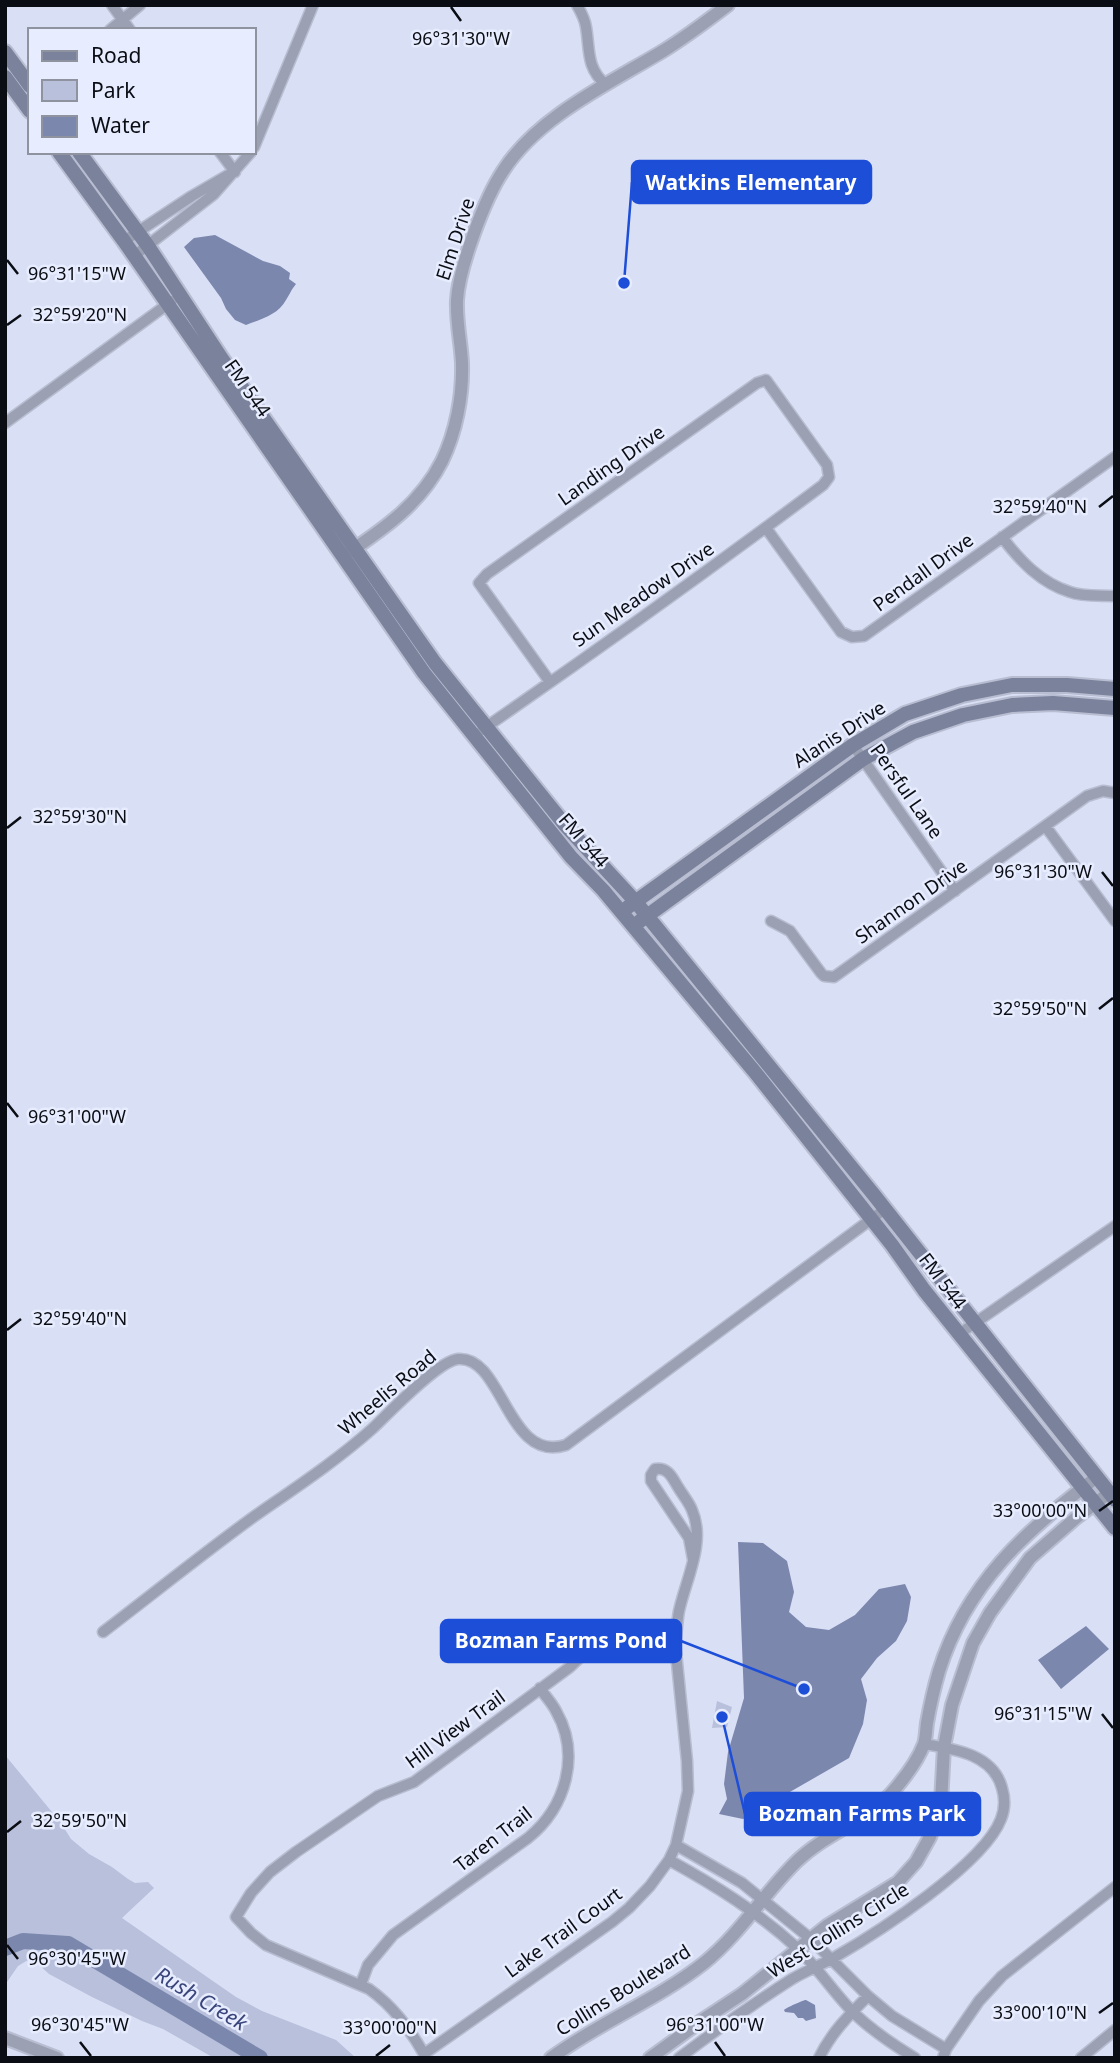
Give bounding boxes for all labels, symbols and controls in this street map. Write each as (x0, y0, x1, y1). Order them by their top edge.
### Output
text: 96°31'30"W (412, 26, 510, 50)
legend (28, 28, 256, 154)
text: Road (91, 41, 141, 69)
text: Park (91, 76, 136, 104)
text: Water (91, 111, 150, 139)
callout: Watkins Elementary (632, 161, 871, 203)
text: Watkins Elementary (646, 168, 856, 196)
street label: Elm Drive (429, 194, 481, 284)
text: 96°31'15"W (28, 261, 126, 285)
text: 32°59'20"N (33, 302, 127, 326)
street label: FM 544 (219, 354, 277, 422)
street label: Landing Drive (553, 419, 669, 511)
text: 32°59'40"N (993, 494, 1087, 518)
street label: Pendall Drive (868, 527, 978, 617)
street label: Sun Meadow Drive (567, 535, 719, 653)
street label: Alanis Drive (788, 694, 890, 774)
street label: Persful Lane (865, 738, 949, 844)
text: 32°59'30"N (33, 804, 127, 828)
street label: FM 544 (553, 807, 615, 873)
street label: Shannon Drive (850, 853, 972, 949)
text: 96°31'30"W (994, 859, 1092, 883)
text: 32°59'50"N (993, 996, 1087, 1020)
text: 96°31'00"W (28, 1104, 126, 1128)
street label: FM 544 (913, 1247, 973, 1315)
text: 32°59'40"N (33, 1306, 127, 1330)
street label: Wheelis Road (333, 1343, 441, 1441)
text: 33°00'00"N (993, 1498, 1087, 1522)
callout: Bozman Farms Pond (441, 1620, 681, 1662)
text: Bozman Farms Pond (455, 1626, 667, 1654)
street label: Hill View Trail (400, 1684, 510, 1774)
text: 96°31'15"W (994, 1701, 1092, 1725)
callout: Bozman Farms Park (745, 1793, 980, 1835)
text: Bozman Farms Park (758, 1799, 967, 1827)
street label: Taren Trail (449, 1800, 537, 1878)
text: 32°59'50"N (33, 1808, 127, 1832)
street label: West Collins Circle (762, 1876, 914, 1984)
street label: Lake Trail Court (499, 1881, 627, 1983)
street label: Collins Boulevard (551, 1938, 695, 2042)
text: 96°30'45"W (28, 1946, 126, 1970)
water label: Rush Creek (150, 1960, 254, 2037)
text: 33°00'10"N (993, 2000, 1087, 2024)
text: 96°30'45"W (31, 2012, 129, 2036)
text: 96°31'00"W (666, 2012, 764, 2036)
text: 33°00'00"N (343, 2015, 437, 2039)

